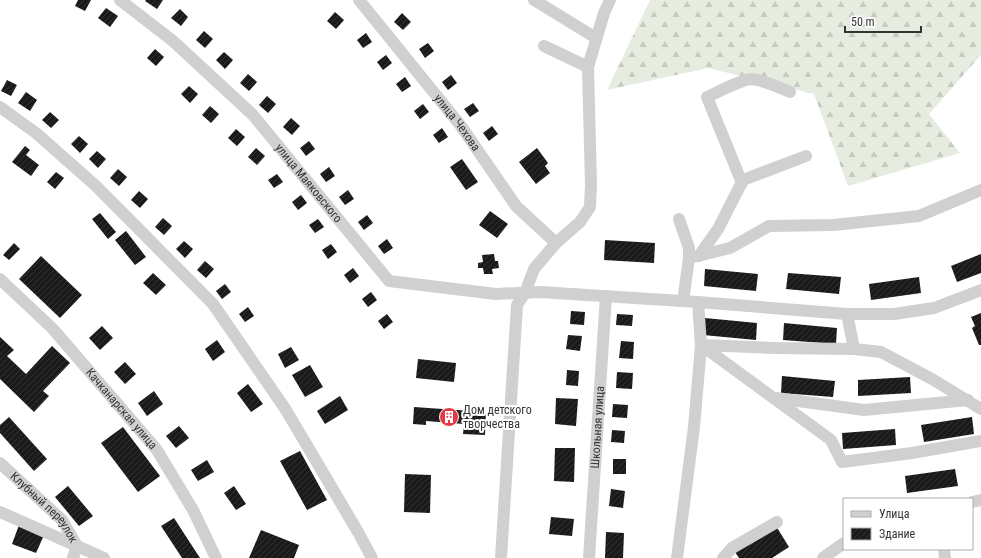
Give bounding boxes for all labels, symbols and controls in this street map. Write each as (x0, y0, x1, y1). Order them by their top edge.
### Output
scale bar (845, 8, 921, 34)
text: 50 m (851, 15, 875, 29)
street label: улица Чехова (431, 91, 483, 154)
street label: улица Маяковского (272, 141, 345, 225)
street label: Качканарская улица (83, 365, 160, 452)
street label: Школьная улица (588, 385, 607, 469)
place label: Дом детского творчества (463, 403, 532, 431)
building icon: Дом детского творчества (438, 406, 460, 428)
street label: Клубный переулок (8, 469, 81, 545)
legend (843, 498, 973, 550)
text: Улица (879, 507, 910, 521)
text: Здание (879, 527, 916, 541)

